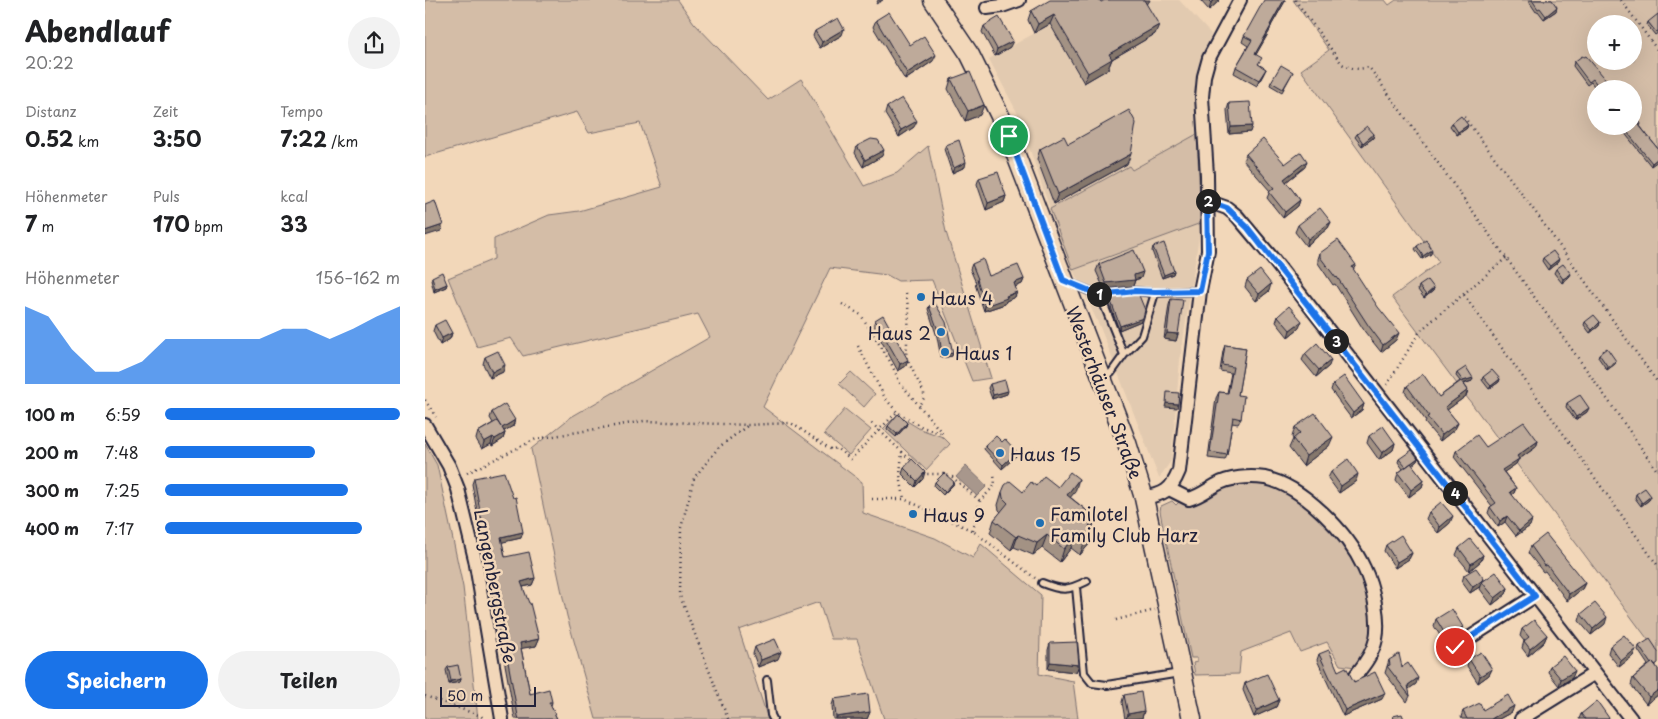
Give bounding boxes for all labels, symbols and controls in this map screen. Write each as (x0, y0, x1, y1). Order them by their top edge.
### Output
text: Abendlauf (25, 9, 170, 52)
map controls (1587, 15, 1642, 135)
button: + (1587, 15, 1642, 70)
button: share (348, 17, 400, 69)
text: 20:22 (25, 50, 74, 74)
button: − (1587, 80, 1642, 135)
text: Distanz (25, 101, 76, 122)
text: Zeit (153, 101, 178, 122)
text: Tempo (280, 101, 323, 122)
pin (988, 115, 1030, 157)
text: 0.52 (25, 122, 74, 154)
text: 3:50 (153, 122, 201, 154)
text: 7:22 (280, 122, 327, 154)
icon: arrive (995, 122, 1023, 150)
text: km (74, 131, 99, 152)
text: /km (327, 131, 358, 152)
text: Höhenmeter (25, 186, 108, 207)
text: Puls (153, 186, 180, 207)
text: kcal (280, 186, 308, 207)
pin: 2 (1195, 188, 1221, 214)
text: 2 (1204, 191, 1213, 212)
text: 7 (25, 207, 37, 239)
text: 170 (153, 207, 190, 239)
text: 33 (280, 207, 308, 239)
text: m (37, 216, 54, 237)
text: bpm (190, 216, 223, 237)
text: Höhenmeter (25, 265, 119, 289)
text: 156–162 m (316, 265, 400, 289)
pin: 1 (1087, 282, 1111, 306)
place label: Haus 4 (931, 284, 993, 311)
text: 1 (1096, 284, 1103, 305)
marker: Haus 4 (915, 291, 927, 303)
street label: Westerhäuser Straße (1060, 302, 1150, 482)
place label: Haus 2 (868, 319, 931, 346)
marker: Haus 2 (935, 326, 947, 338)
pin: 3 (1323, 328, 1349, 354)
text: 3 (1332, 331, 1341, 352)
place label: Haus 1 (955, 339, 1012, 366)
marker: Haus 1 (939, 346, 951, 358)
text: 100 m (25, 402, 75, 426)
text: 6:59 (105, 402, 141, 426)
text: 200 m (25, 440, 79, 464)
text: 7:48 (105, 440, 139, 464)
place label: Haus 15 (1010, 440, 1081, 467)
marker: Haus 15 (994, 447, 1006, 459)
text: 300 m (25, 478, 79, 502)
text: 7:25 (105, 478, 140, 502)
pin: 4 (1443, 480, 1467, 506)
text: 4 (1451, 483, 1460, 504)
place label: Familotel Family Club Harz (1050, 500, 1198, 548)
place label: Haus 9 (923, 501, 985, 528)
street label: Langenbergstraße (468, 506, 524, 666)
marker: Haus 9 (907, 508, 919, 520)
text: 400 m (25, 516, 79, 540)
text: 7:17 (105, 516, 134, 540)
marker: Familotel Family Club Harz (1034, 517, 1046, 529)
pin (1434, 626, 1476, 668)
icon: check (1441, 633, 1469, 661)
button: Speichern (25, 651, 208, 709)
button: Teilen (218, 651, 400, 709)
scale bar (440, 684, 536, 707)
text: 50 m (447, 685, 483, 706)

